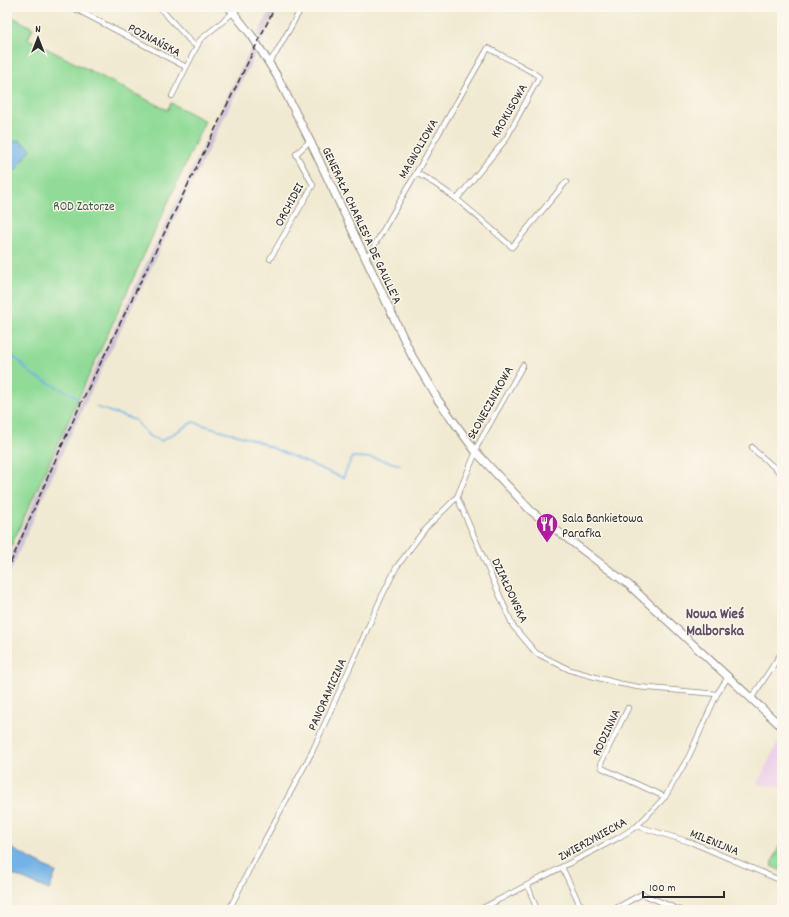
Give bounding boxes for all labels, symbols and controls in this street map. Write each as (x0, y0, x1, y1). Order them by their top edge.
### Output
north arrow (18, 18, 58, 58)
street label: POZNAŃSKA (124, 19, 184, 63)
text: N (35, 22, 41, 38)
street label: KROKUSOWA (487, 81, 533, 142)
street label: MAGNOLIOWA (394, 116, 444, 183)
street label: GENERAŁA CHARLES'A DE GAULLE'A (316, 144, 406, 308)
street label: ORCHIDEI (271, 180, 310, 231)
park label: ROD Zatorze (53, 198, 115, 217)
street label: SŁONECZNIKOWA (463, 363, 519, 444)
place label: Sala Bankietowa Parafka (562, 510, 644, 544)
restaurant icon: Sala Bankietowa Parafka (534, 511, 560, 544)
street label: DZIAŁDOWSKA (485, 556, 532, 627)
district label: Nowa Wieś Malborska (686, 604, 745, 643)
street label: PANORAMICZNA (304, 656, 353, 734)
street label: RODZINNA (588, 706, 626, 760)
street label: ZWIERZYNIECKA (555, 813, 631, 867)
street label: MILENIJNA (687, 825, 742, 862)
scale bar (643, 873, 724, 899)
text: 100 m (649, 880, 676, 897)

